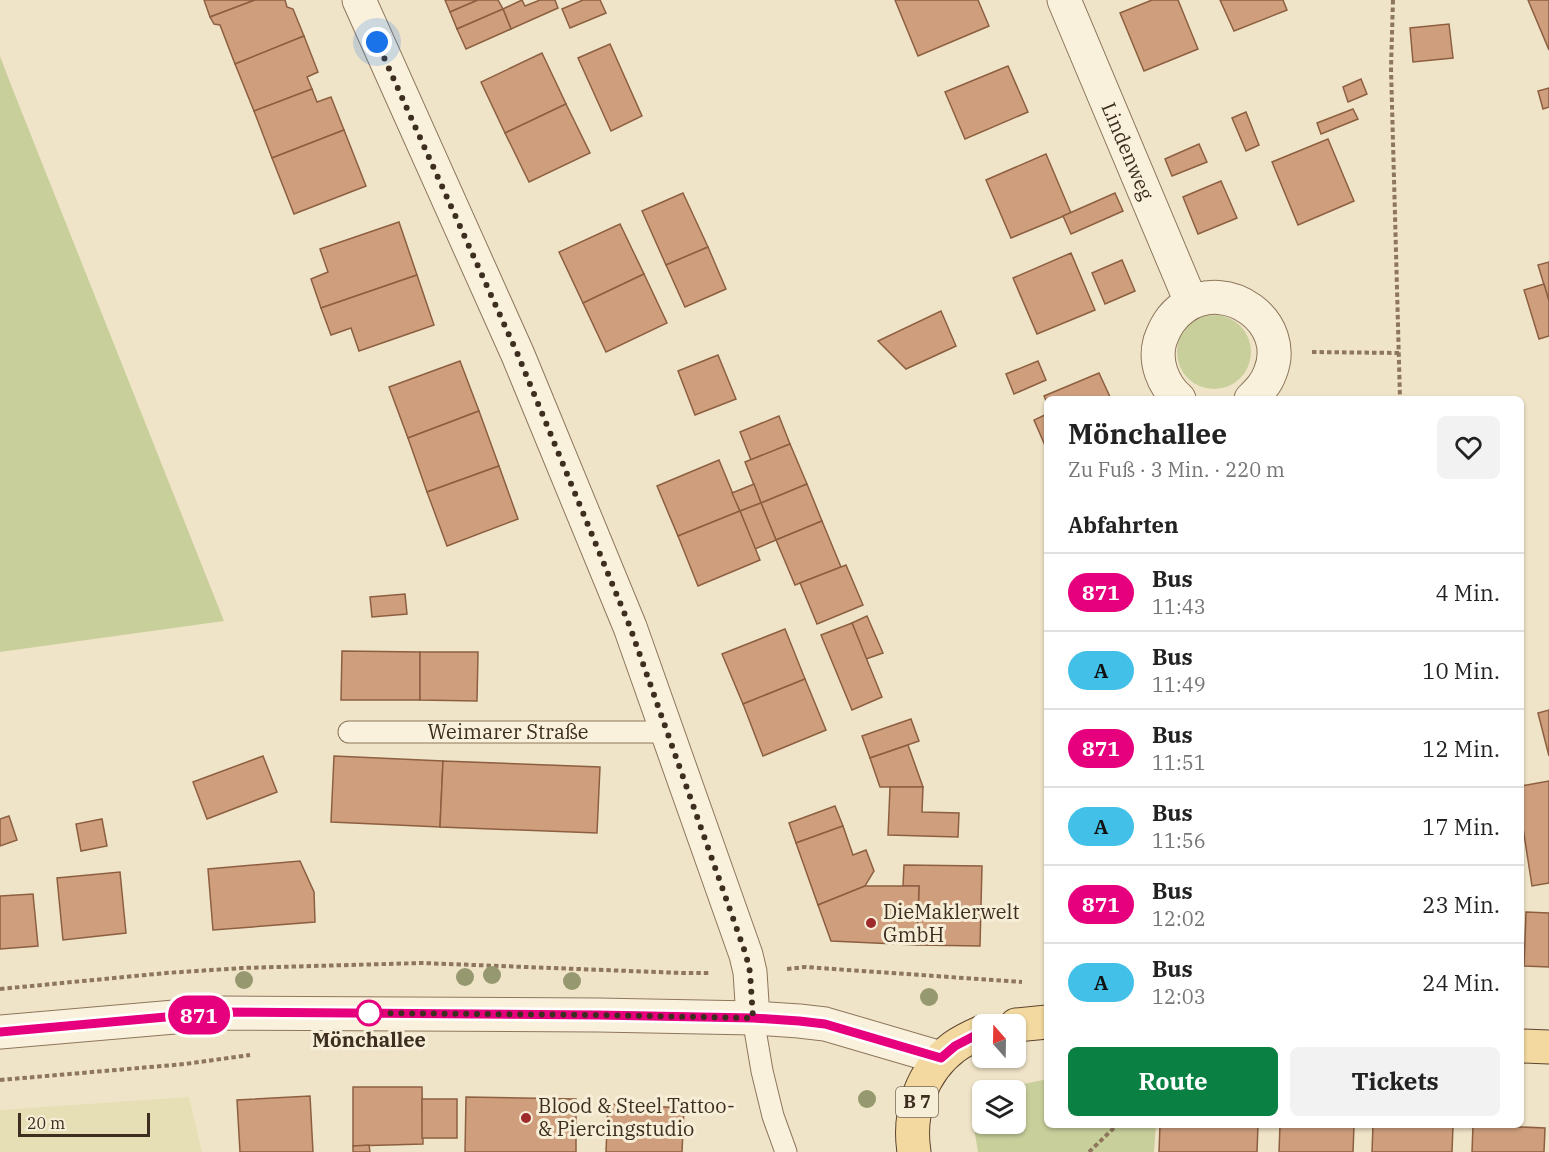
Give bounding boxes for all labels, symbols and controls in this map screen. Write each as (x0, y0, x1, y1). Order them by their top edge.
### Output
your location (362, 27, 392, 57)
street label: Lindenweg (1096, 98, 1161, 204)
text: Mönchallee (1068, 415, 1227, 452)
button: heart (1437, 416, 1500, 479)
text: Zu Fuß · 3 Min. · 220 m (1068, 456, 1285, 483)
text: Abfahrten (1068, 510, 1179, 539)
text: Bus (1152, 564, 1193, 593)
text: 871 (1082, 578, 1120, 606)
text: 4 Min. (1435, 578, 1500, 607)
text: 11:43 (1152, 593, 1206, 620)
text: Bus (1152, 642, 1193, 671)
text: A (1094, 656, 1108, 684)
text: 10 Min. (1422, 656, 1500, 685)
text: 11:49 (1152, 671, 1206, 698)
street label: Weimarer Straße (428, 718, 588, 745)
text: Bus (1152, 720, 1193, 749)
text: 871 (1082, 734, 1120, 762)
text: 12 Min. (1422, 734, 1500, 763)
text: 11:51 (1152, 749, 1206, 776)
text: Bus (1152, 798, 1193, 827)
text: A (1094, 812, 1108, 840)
text: 17 Min. (1422, 812, 1500, 841)
text: 11:56 (1152, 827, 1206, 854)
text: Bus (1152, 876, 1193, 905)
text: 871 (1082, 890, 1120, 918)
text: 23 Min. (1422, 890, 1500, 919)
place label: DieMaklerwelt GmbH (883, 898, 1020, 948)
text: 12:02 (1152, 905, 1206, 932)
marker: DieMaklerwelt GmbH (864, 916, 878, 930)
text: Bus (1152, 954, 1193, 983)
text: A (1094, 968, 1108, 996)
text: 24 Min. (1422, 968, 1500, 997)
text: 12:03 (1152, 983, 1206, 1010)
line badge: 871 (164, 996, 234, 1034)
marker: Mönchallee (356, 1000, 382, 1026)
text: 871 (180, 1001, 218, 1029)
north arrow (972, 1014, 1026, 1068)
map controls (972, 1014, 1026, 1134)
place label: Mönchallee (312, 1026, 426, 1053)
button: Route (1068, 1047, 1278, 1116)
button: Tickets (1290, 1047, 1500, 1116)
button: layers (972, 1080, 1026, 1134)
road number: B 7 (896, 1087, 938, 1117)
place label: Blood & Steel Tattoo- & Piercingstudio (538, 1092, 735, 1142)
scale bar (18, 1110, 150, 1138)
marker: Blood & Steel Tattoo- & Piercingstudio (519, 1111, 533, 1125)
text: 20 m (27, 1113, 65, 1133)

